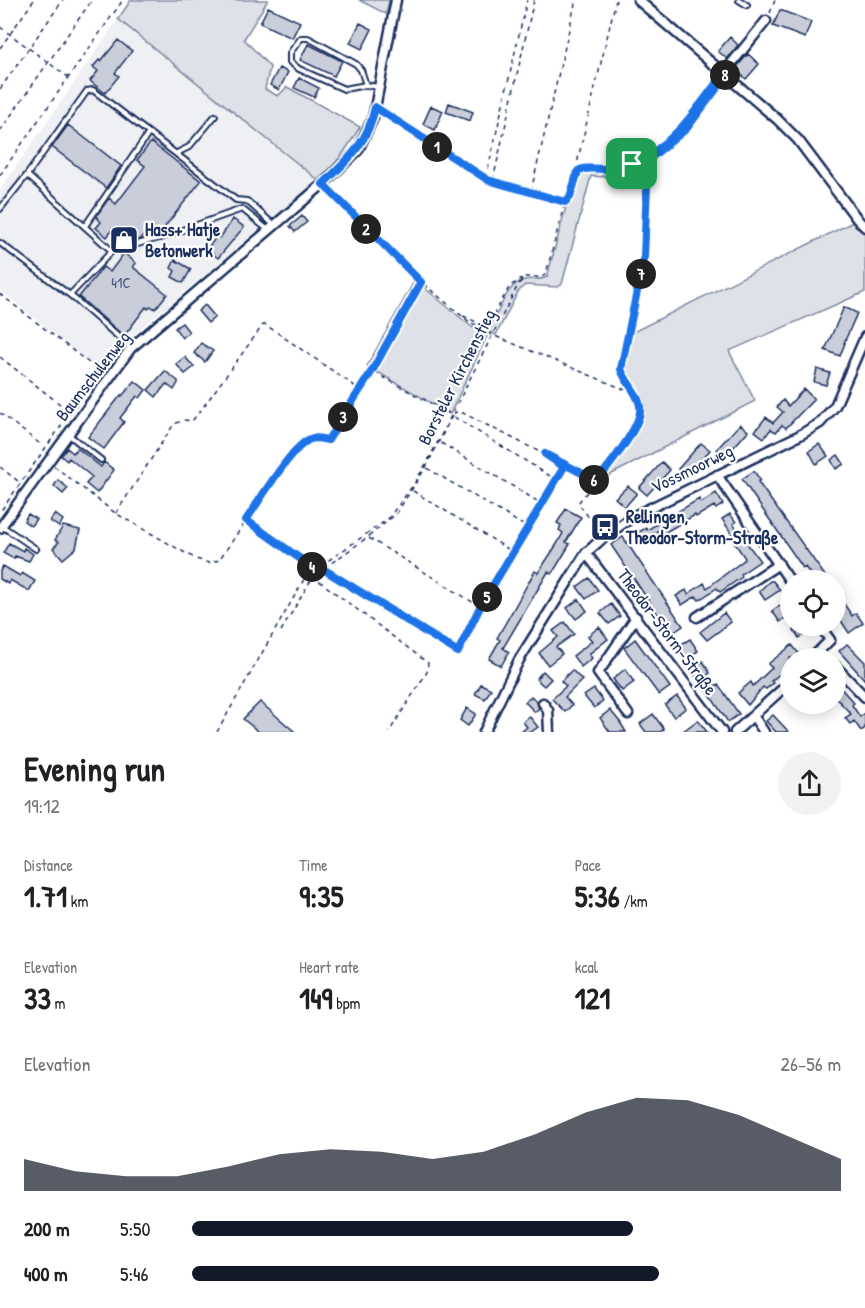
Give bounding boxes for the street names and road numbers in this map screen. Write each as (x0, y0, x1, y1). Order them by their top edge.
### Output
street label: Borsteler Kirchenstieg (412, 305, 502, 449)
street label: Baumschulenweg (50, 325, 136, 426)
street label: Vossmoorweg (647, 438, 737, 499)
street label: Theodor-Storm-Straße (612, 563, 723, 700)

